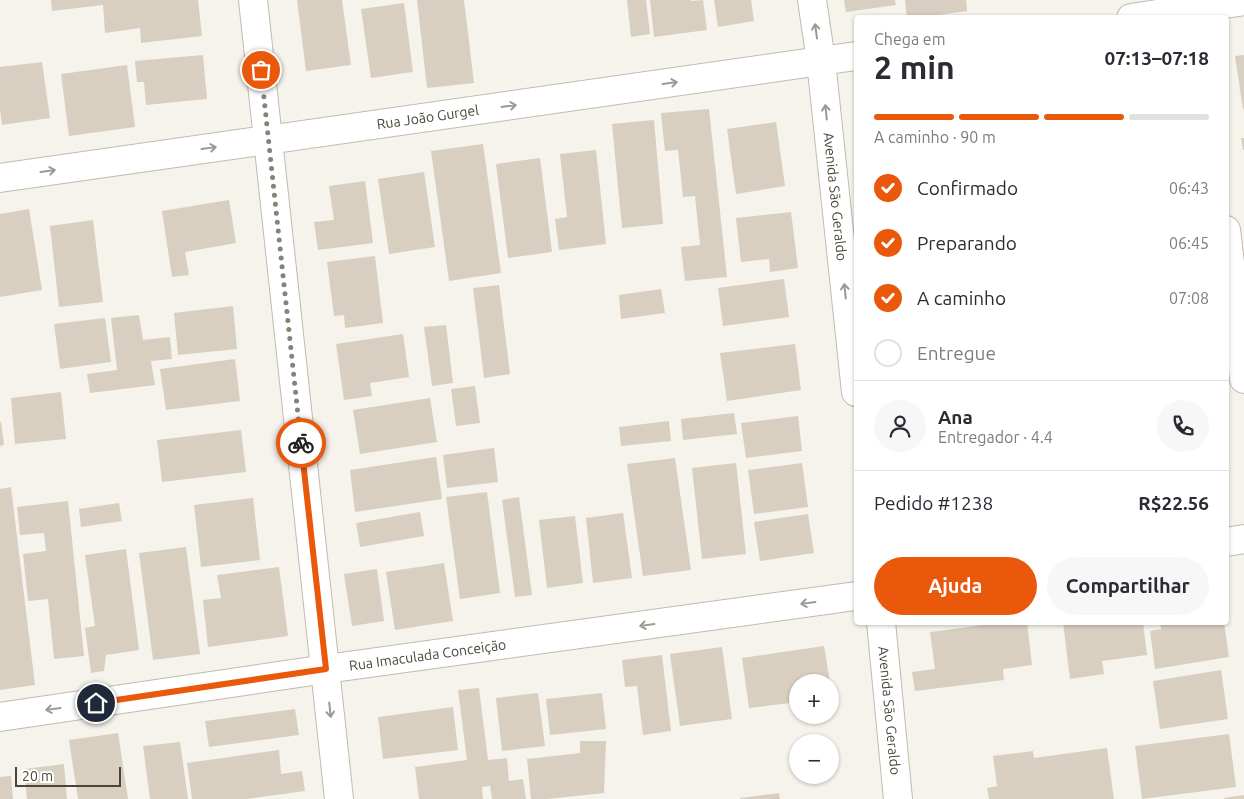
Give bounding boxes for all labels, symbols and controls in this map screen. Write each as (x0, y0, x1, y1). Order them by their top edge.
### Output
one-way arrow (811, 23, 821, 39)
text: Chega em (874, 30, 946, 48)
text: 07:13–07:18 (1104, 47, 1209, 69)
pin (240, 49, 282, 91)
text: 2 min (874, 49, 955, 85)
icon: bag (247, 56, 275, 84)
one-way arrow (661, 77, 677, 87)
one-way arrow (500, 100, 516, 110)
street label: Rua João Gurgel (376, 102, 480, 132)
one-way arrow (821, 104, 831, 120)
text: A caminho · 90 m (874, 128, 996, 146)
street label: Avenida São Geraldo (821, 132, 850, 262)
one-way arrow (201, 143, 217, 153)
one-way arrow (40, 166, 56, 176)
icon: check (874, 174, 902, 202)
text: Confirmado (917, 177, 1018, 199)
text: 06:43 (1169, 179, 1209, 197)
icon: check (874, 229, 902, 257)
text: Preparando (917, 232, 1017, 254)
text: 06:45 (1169, 234, 1209, 252)
one-way arrow (840, 283, 850, 299)
icon: check (874, 284, 902, 312)
text: A caminho (917, 287, 1006, 309)
text: 07:08 (1169, 289, 1209, 307)
text: Entregue (917, 342, 996, 364)
button: person (874, 400, 926, 452)
button: phone (1157, 400, 1209, 452)
text: Ana (938, 406, 973, 428)
courier (276, 418, 326, 468)
text: Entregador · 4.4 (938, 428, 1053, 446)
icon: bike (287, 429, 315, 457)
text: Pedido #1238 (874, 492, 993, 514)
text: R$22.56 (1138, 492, 1209, 514)
button: Ajuda (874, 557, 1037, 615)
button: Compartilhar (1047, 557, 1209, 615)
one-way arrow (800, 598, 816, 608)
one-way arrow (639, 620, 655, 630)
street label: Rua Imaculada Conceição (348, 636, 507, 674)
street label: Avenida São Geraldo (875, 646, 904, 776)
map controls (789, 674, 839, 784)
button: + (789, 674, 839, 724)
pin (75, 682, 117, 724)
icon: home (82, 689, 110, 717)
one-way arrow (325, 701, 335, 717)
one-way arrow (45, 704, 61, 714)
button: − (789, 734, 839, 784)
scale bar (15, 764, 121, 787)
text: 20 m (22, 768, 53, 784)

